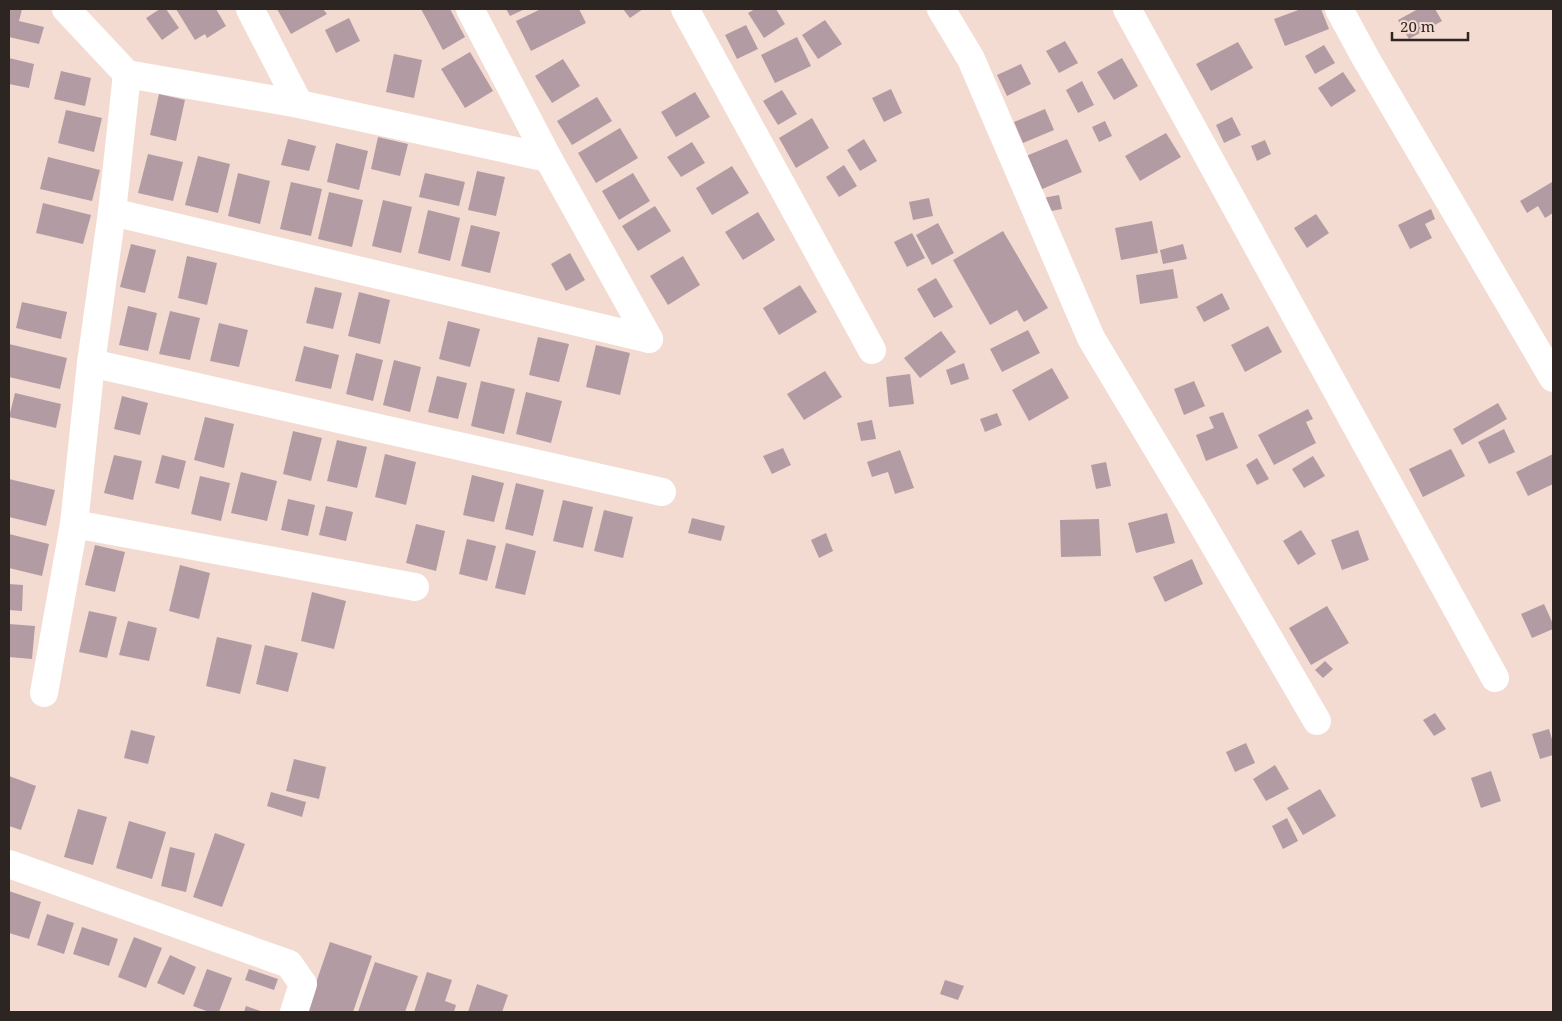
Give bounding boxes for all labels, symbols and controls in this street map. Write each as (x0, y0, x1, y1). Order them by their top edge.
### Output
scale bar (1392, 10, 1468, 42)
text: 20 m (1400, 16, 1435, 36)

